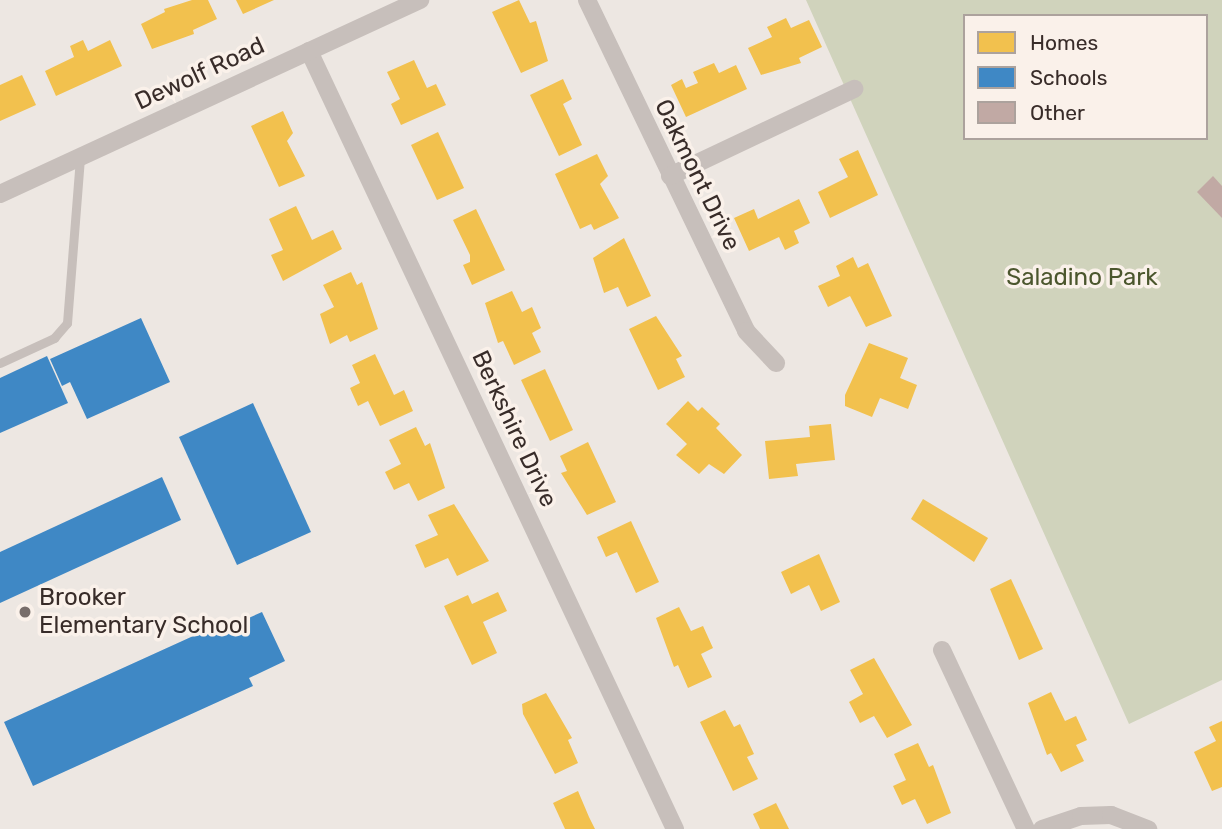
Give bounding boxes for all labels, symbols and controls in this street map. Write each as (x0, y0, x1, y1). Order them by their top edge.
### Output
legend (963, 14, 1208, 140)
text: Homes (1030, 30, 1098, 55)
street label: Dewolf Road (130, 31, 270, 117)
text: Schools (1030, 65, 1107, 90)
street label: Oakmont Drive (648, 95, 746, 255)
text: Other (1030, 100, 1085, 125)
park label: Saladino Park (1006, 264, 1158, 292)
street label: Berkshire Drive (465, 346, 563, 512)
place label: Brooker Elementary School (39, 584, 249, 640)
marker: Brooker Elementary School (17, 604, 33, 620)

